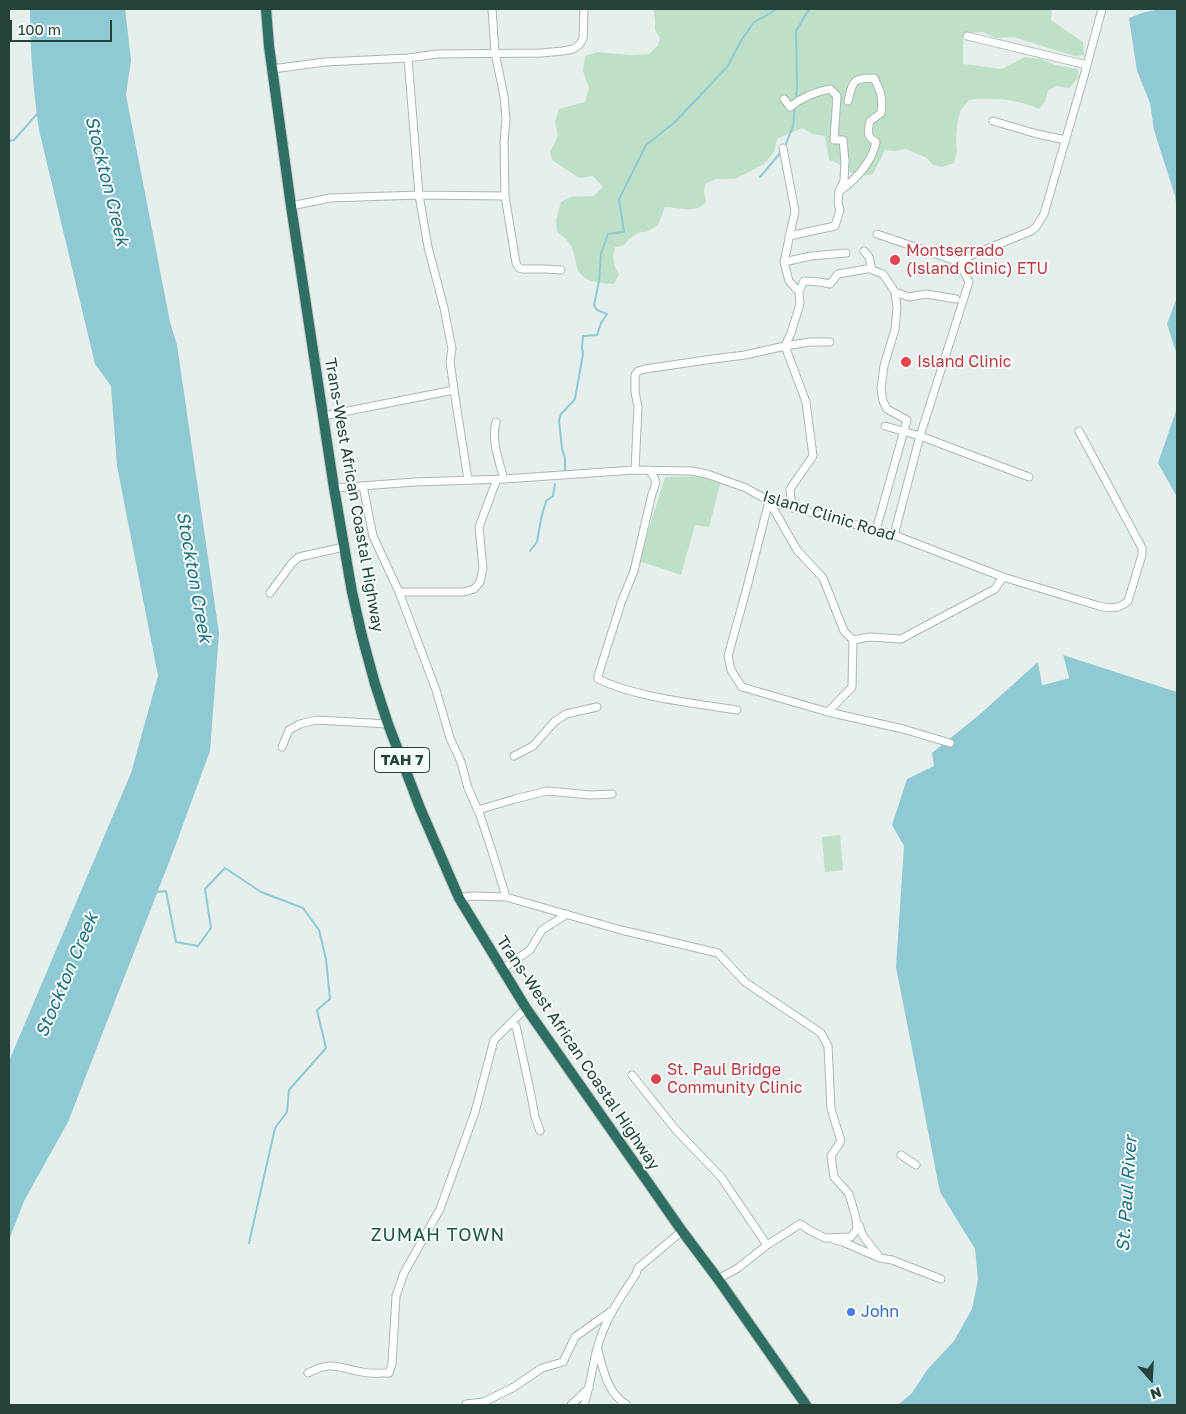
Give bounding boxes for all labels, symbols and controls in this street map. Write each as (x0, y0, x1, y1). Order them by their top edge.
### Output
scale bar (12, 10, 115, 42)
text: 100 m (18, 20, 61, 38)
water label: Stockton Creek (80, 114, 134, 248)
place label: Montserrado (Island Clinic) ETU (906, 241, 1048, 279)
marker: Montserrado (Island Clinic) ETU (888, 253, 902, 267)
place label: Island Clinic (917, 352, 1011, 372)
marker: Island Clinic (899, 355, 913, 369)
street label: Trans-West African Coastal Highway (320, 356, 388, 634)
street label: Island Clinic Road (760, 487, 898, 545)
water label: Stockton Creek (172, 510, 216, 644)
road number: TAH 7 (374, 748, 430, 772)
water label: Stockton Creek (31, 909, 103, 1041)
street label: Trans-West African Coastal Highway (492, 932, 664, 1174)
place label: St. Paul Bridge Community Clinic (667, 1060, 802, 1098)
marker: St. Paul Bridge Community Clinic (649, 1072, 663, 1086)
water label: St. Paul River (1112, 1135, 1142, 1253)
district label: ZUMAH TOWN (369, 1224, 507, 1246)
place label: John (861, 1302, 899, 1322)
marker: John (845, 1306, 857, 1318)
north arrow (1126, 1354, 1176, 1404)
text: N (1148, 1384, 1164, 1403)

